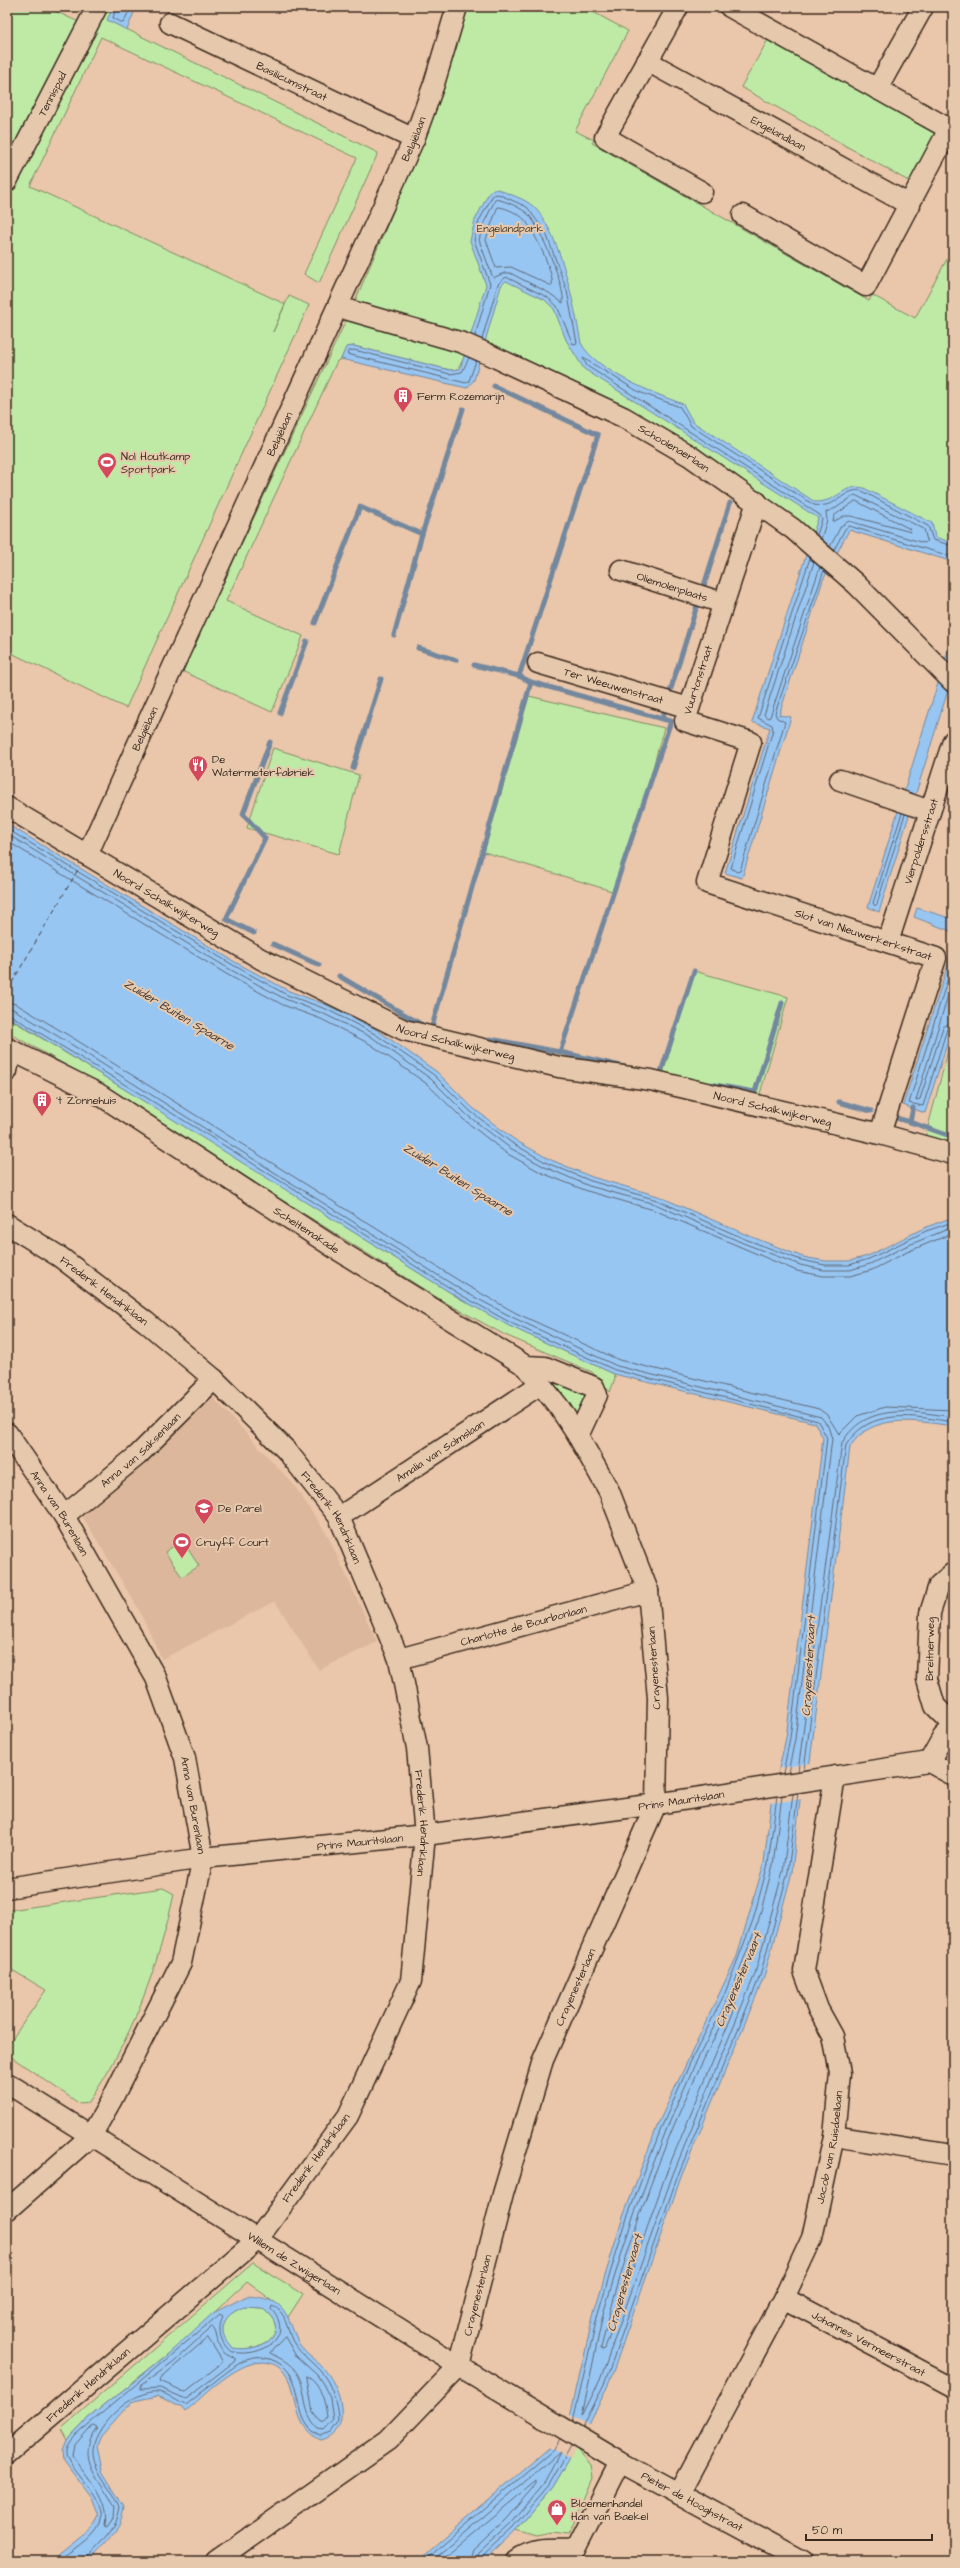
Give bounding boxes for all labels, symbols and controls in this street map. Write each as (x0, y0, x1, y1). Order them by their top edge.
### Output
street label: Basilicumstraat (254, 58, 330, 104)
street label: Tennispad (34, 69, 70, 119)
street label: Engelandlaan (748, 112, 809, 154)
street label: Belgiëlaan (397, 114, 429, 164)
park label: Engelandpark (477, 221, 544, 237)
building icon: Ferm Rozemarijn (392, 385, 414, 413)
place label: Ferm Rozemarijn (417, 389, 505, 404)
street label: Belgiëlaan (263, 409, 296, 458)
street label: Schoolenaerlaan (636, 420, 713, 476)
place label: Nol Houtkamp Sportpark (121, 449, 190, 477)
sports icon: Nol Houtkamp Sportpark (96, 451, 118, 479)
street label: Oliemolenplaats (635, 568, 710, 605)
street label: Vuurtonstraat (680, 643, 716, 717)
street label: Ter Weeuwenstraat (562, 664, 666, 708)
street label: Belgiëlaan (128, 703, 162, 753)
place label: De Watermeterfabriek (212, 752, 314, 780)
restaurant icon: De Watermeterfabriek (187, 754, 209, 782)
street label: Vierpoldersstraat (900, 796, 942, 886)
street label: Noord Schalkwijkerweg (111, 865, 223, 941)
street label: Slot van Nieuwerkerkstraat (793, 905, 934, 964)
water label: Zuider Buiten Spaarne (121, 975, 238, 1055)
street label: Noord Schalkwijkerweg (394, 1020, 517, 1065)
street label: Noord Schalkwijkerweg (712, 1088, 834, 1131)
building icon: 't Zonnehuis (31, 1089, 53, 1117)
place label: 't Zonnehuis (56, 1093, 117, 1108)
water label: Zuider Buiten Spaarne (400, 1139, 516, 1221)
street label: Scheltemakade (271, 1203, 343, 1257)
street label: Frederik Hendriklaan (57, 1252, 152, 1329)
street label: Anna van Saksenlaan (97, 1409, 184, 1491)
street label: Amalia van Solmslaan (393, 1415, 488, 1485)
street label: Anna van Burenlaan (27, 1467, 93, 1559)
street label: Frederik Hendriklaan (298, 1468, 366, 1566)
school or university icon: De Parel (193, 1497, 215, 1525)
place label: De Parel (218, 1501, 262, 1516)
sports icon: Cruyff Court (171, 1531, 193, 1559)
place label: Cruyff Court (196, 1535, 270, 1551)
street label: Charlotte de Bourbonlaan (459, 1601, 589, 1649)
water label: Crayenestervaart (798, 1614, 820, 1717)
street label: Breitnerweg (922, 1617, 939, 1681)
street label: Crayenesterlaan (644, 1625, 665, 1710)
street label: Anna van Burenlaan (177, 1755, 210, 1856)
street label: Frederik Hendriklaan (412, 1769, 433, 1878)
street label: Prins Mauritslaan (637, 1786, 726, 1814)
street label: Prins Mauritslaan (316, 1830, 404, 1854)
water label: Crayenestervaart (712, 1929, 767, 2030)
street label: Crayenesterlaan (552, 1945, 599, 2028)
street label: Jacob van Ruisdaellaan (812, 2090, 846, 2205)
street label: Frederik Hendriklaan (279, 2110, 354, 2206)
street label: Willem de Zwijgerlaan (245, 2228, 344, 2298)
water label: Crayenestervaart (603, 2231, 647, 2334)
street label: Crayenesterlaan (460, 2252, 495, 2337)
street label: Johannes Vermeerstraat (809, 2307, 929, 2380)
street label: Frederik Hendriklaan (43, 2344, 134, 2426)
street label: Pieter de Hooghstraat (639, 2468, 746, 2535)
place label: Bloemenhandel Han van Baekel (571, 2496, 648, 2524)
shop icon: Bloemenhandel Han van Baekel (546, 2498, 568, 2526)
scale bar (806, 2516, 932, 2542)
text: 50 m (812, 2522, 843, 2539)

